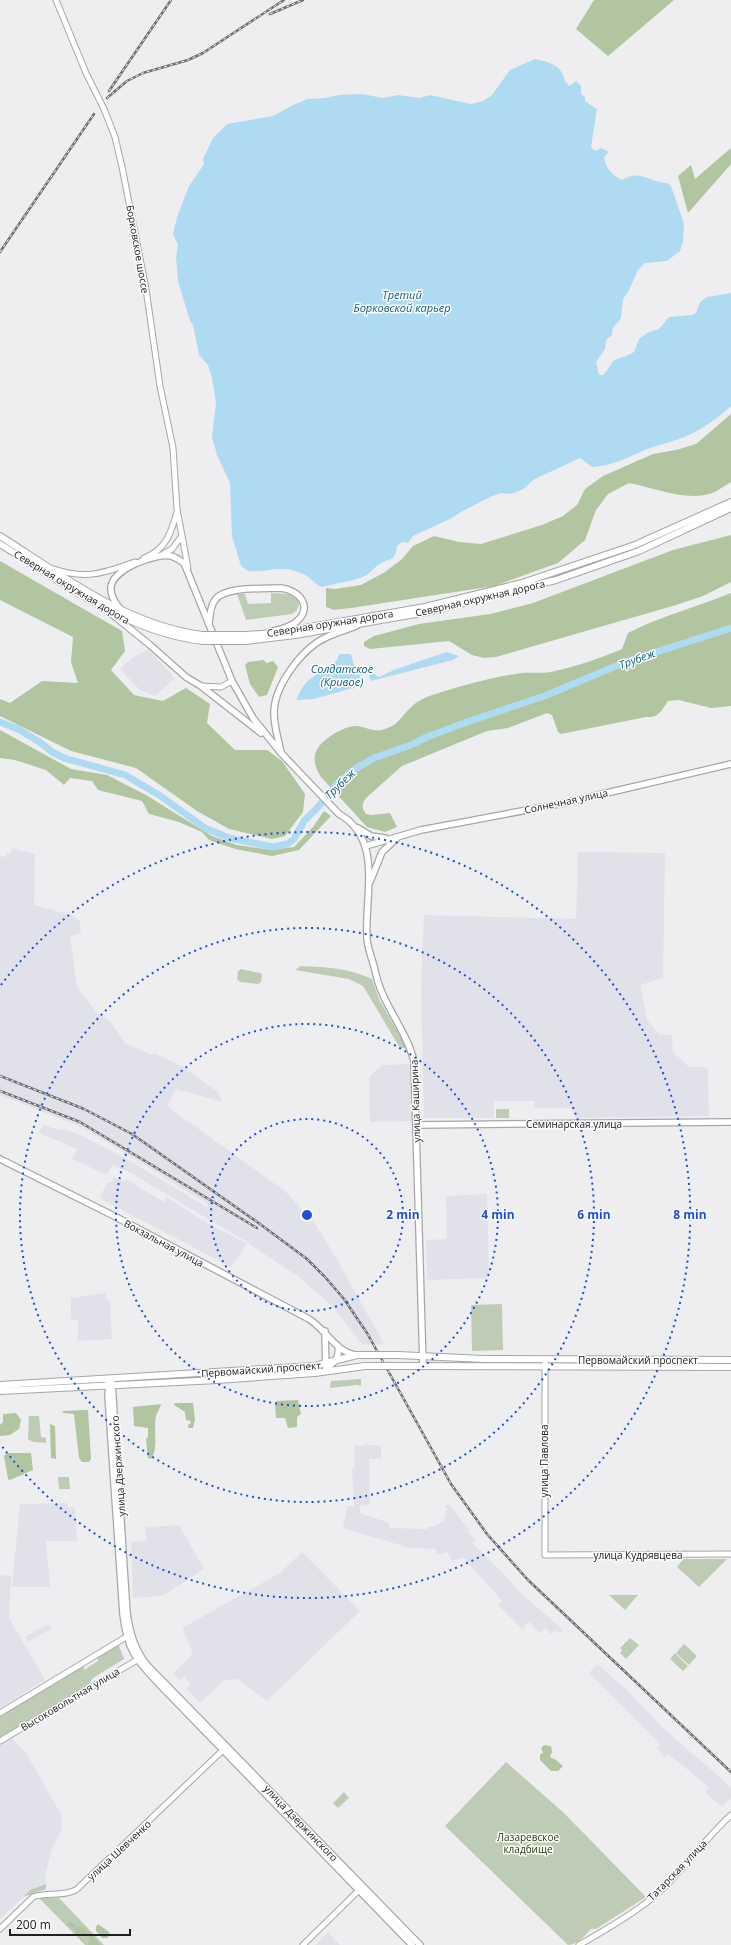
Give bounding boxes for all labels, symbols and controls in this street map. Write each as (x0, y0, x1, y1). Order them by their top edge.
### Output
street label: Борковское шоссе (123, 204, 153, 295)
water label: Третий Борковской карьер (353, 287, 451, 315)
street label: Северная окружная дорога (11, 547, 133, 627)
street label: Северная окружная дорога (414, 576, 546, 620)
street label: Северная оружная дорога (266, 606, 394, 640)
water label: Трубеж (617, 645, 658, 672)
water label: Солдатское (Кривое) (311, 661, 374, 689)
water label: Трубеж (321, 765, 359, 802)
street label: Солнечная улица (523, 785, 609, 817)
street label: улица Каширина (407, 1059, 423, 1143)
street label: Семинарская улица (526, 1117, 622, 1131)
text: 2 min (386, 1206, 420, 1223)
text: 4 min (481, 1206, 515, 1223)
text: 6 min (577, 1206, 611, 1223)
text: 8 min (673, 1206, 707, 1223)
centre of rings (300, 1208, 314, 1222)
street label: Вокзальная улица (122, 1216, 206, 1270)
street label: Первомайский проспект (578, 1353, 698, 1367)
street label: Первомайский проспект (201, 1358, 322, 1380)
street label: улица Дзержинского (107, 1415, 129, 1517)
street label: улица Павлова (537, 1424, 551, 1498)
street label: улица Кудрявцева (594, 1548, 682, 1562)
street label: Высоковольтная улица (18, 1664, 122, 1734)
street label: улица Дзержинского (261, 1782, 341, 1864)
street label: улица Шевченко (84, 1817, 154, 1883)
park label: Лазаревское кладбище (497, 1830, 559, 1856)
street label: Татарская улица (644, 1836, 710, 1904)
scale bar (10, 1911, 130, 1937)
text: 200 m (16, 1916, 51, 1933)

